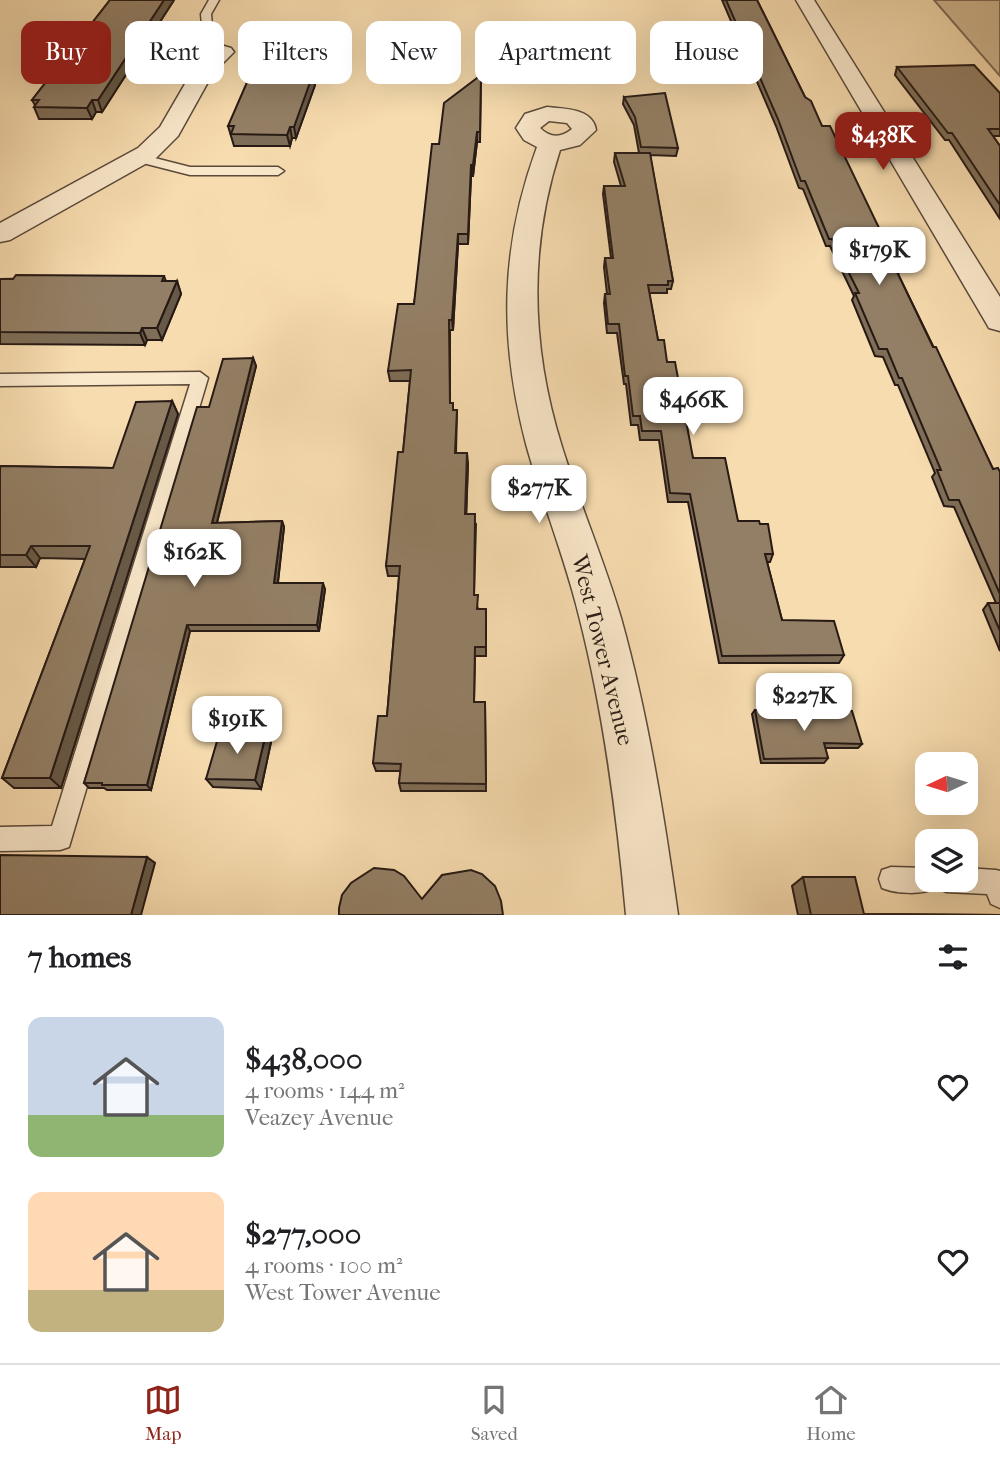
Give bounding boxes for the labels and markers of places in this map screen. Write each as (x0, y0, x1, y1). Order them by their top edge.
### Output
pin: $438K (834, 113, 932, 172)
pin: $179K (830, 228, 928, 287)
pin: $466K (644, 378, 742, 437)
pin: $277K (490, 466, 588, 525)
pin: $162K (145, 530, 243, 589)
pin: $227K (755, 674, 853, 733)
pin: $191K (188, 696, 286, 756)

